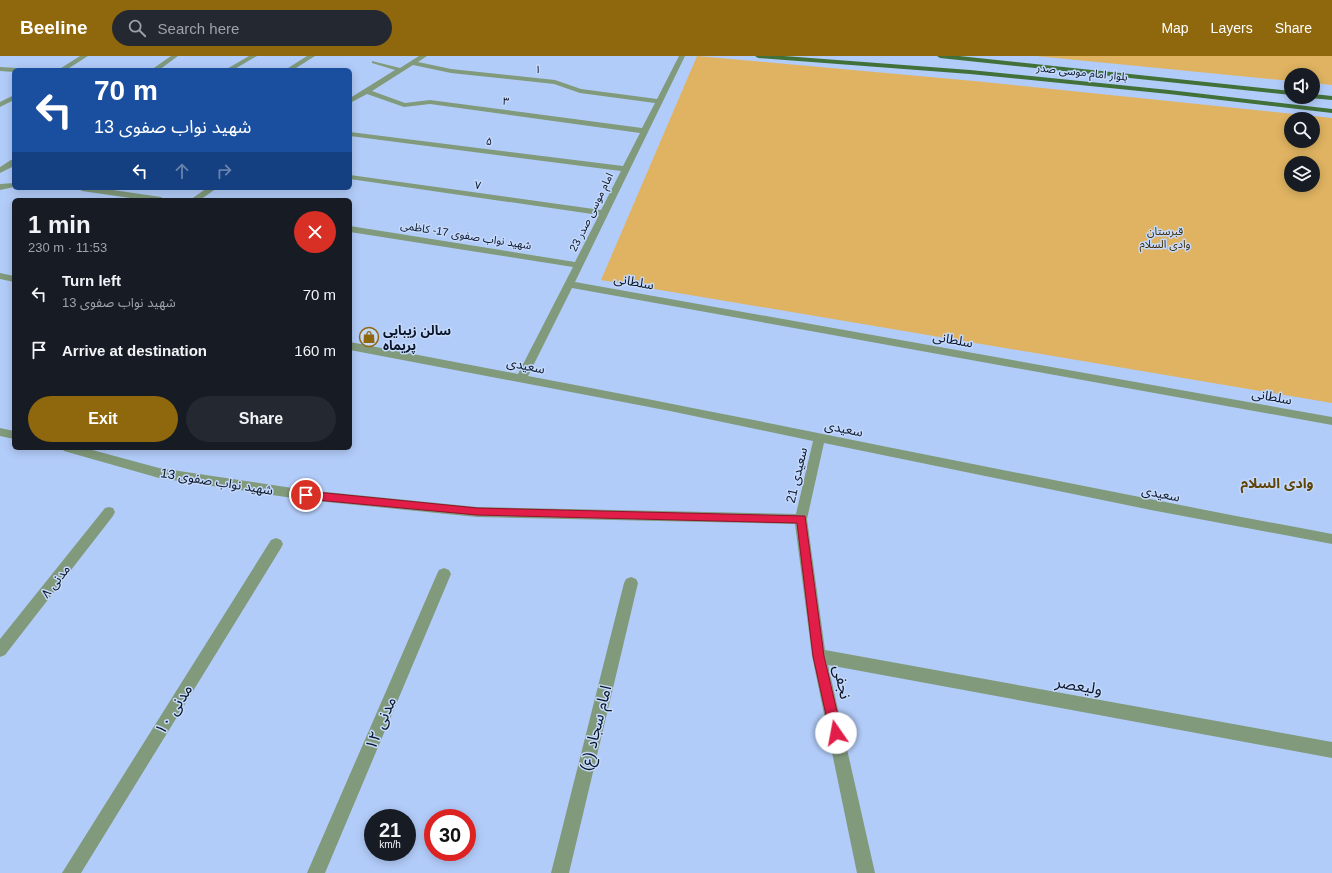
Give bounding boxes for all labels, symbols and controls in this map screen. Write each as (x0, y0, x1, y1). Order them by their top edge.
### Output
search box (112, 10, 392, 46)
text: Beeline (20, 17, 88, 38)
icon: search (126, 17, 148, 39)
text: Search here (158, 20, 239, 37)
text: Map (1161, 20, 1189, 36)
text: Layers (1211, 20, 1253, 36)
text: Share (1275, 20, 1312, 36)
street label: بلوار امام موسی صدر (1035, 61, 1128, 85)
street label: ۱ (534, 63, 542, 75)
map controls (1284, 68, 1320, 192)
button: sound (1284, 68, 1320, 104)
text: 70 m (94, 75, 158, 106)
icon: left (28, 84, 80, 136)
street label: ۳ (502, 95, 510, 107)
button: search (1284, 112, 1320, 148)
text: شهید نواب صفوی 13 (94, 117, 251, 137)
street label: ۵ (485, 135, 493, 147)
button: layers (1284, 156, 1320, 192)
icon: left (129, 160, 151, 182)
icon: ahead (171, 160, 193, 182)
icon: right (213, 160, 235, 182)
street label: امام موسی صدر 23 (567, 171, 617, 254)
street label: ۷ (474, 179, 483, 191)
text: 1 min (28, 211, 91, 238)
button: close (294, 211, 336, 253)
street label: شهید نواب صفوی 17- کاظمی (399, 219, 533, 253)
park label: قبرستان وادی السلام (1140, 225, 1191, 252)
text: 230 m · 11:53 (28, 240, 107, 255)
street label: سلطانی (613, 271, 655, 293)
text: Turn left (62, 272, 121, 289)
icon: left (28, 283, 50, 305)
text: 70 m (303, 286, 336, 303)
text: شهید نواب صفوی 13 (62, 295, 176, 310)
place label: سالن زیبایی پریماه (383, 323, 451, 354)
shop icon: سالن زیبایی پریماه (358, 326, 380, 348)
street label: سلطانی (932, 329, 974, 351)
icon: arrive (28, 339, 50, 361)
text: Arrive at destination (62, 342, 207, 359)
text: 160 m (294, 342, 336, 359)
street label: سعیدی (505, 354, 546, 378)
street label: سلطانی (1251, 386, 1293, 408)
button: Exit (28, 396, 178, 442)
button: Share (186, 396, 336, 442)
street label: سعیدی (823, 417, 864, 441)
street label: سعیدی 21 (783, 446, 811, 505)
street label: شهید نواب صفوی 13 (159, 465, 274, 499)
district label: وادی السلام (1241, 475, 1313, 494)
pin (289, 478, 323, 512)
street label: سعیدی (1140, 482, 1181, 506)
icon: arrive (295, 484, 317, 506)
street label: مدنی ۸ (38, 562, 74, 601)
street label: نجفی (830, 664, 854, 701)
street label: ولیعصر (1053, 673, 1104, 699)
street label: مدنی ۱۰ (151, 681, 196, 738)
street label: امام سجاد (ع) (577, 684, 618, 773)
street label: مدنی ۱۲ (362, 694, 400, 753)
position arrow (815, 712, 857, 754)
speed limit sign: 30 (424, 809, 476, 861)
text: 21 (379, 819, 401, 841)
text: km/h (379, 839, 401, 850)

